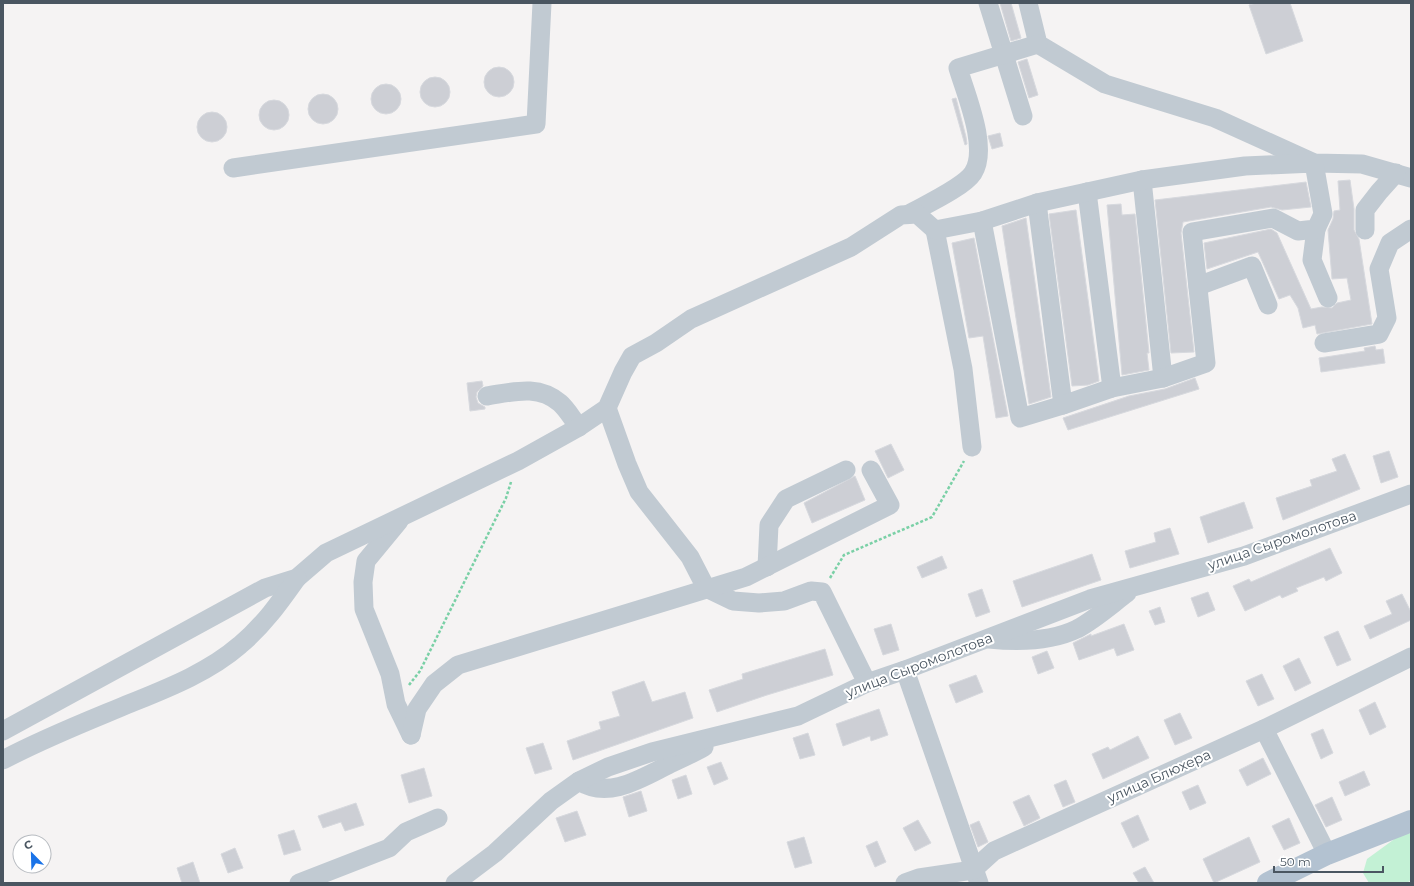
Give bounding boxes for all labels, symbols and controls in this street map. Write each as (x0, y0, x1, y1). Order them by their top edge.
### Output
street label: улица Сыромолотова (1204, 506, 1359, 574)
street label: улица Сыромолотова (842, 629, 995, 702)
street label: улица Блюхера (1103, 745, 1214, 807)
north arrow (12, 834, 52, 874)
text: С (22, 837, 35, 853)
scale bar (1274, 848, 1383, 874)
text: 50 m (1280, 854, 1311, 869)

